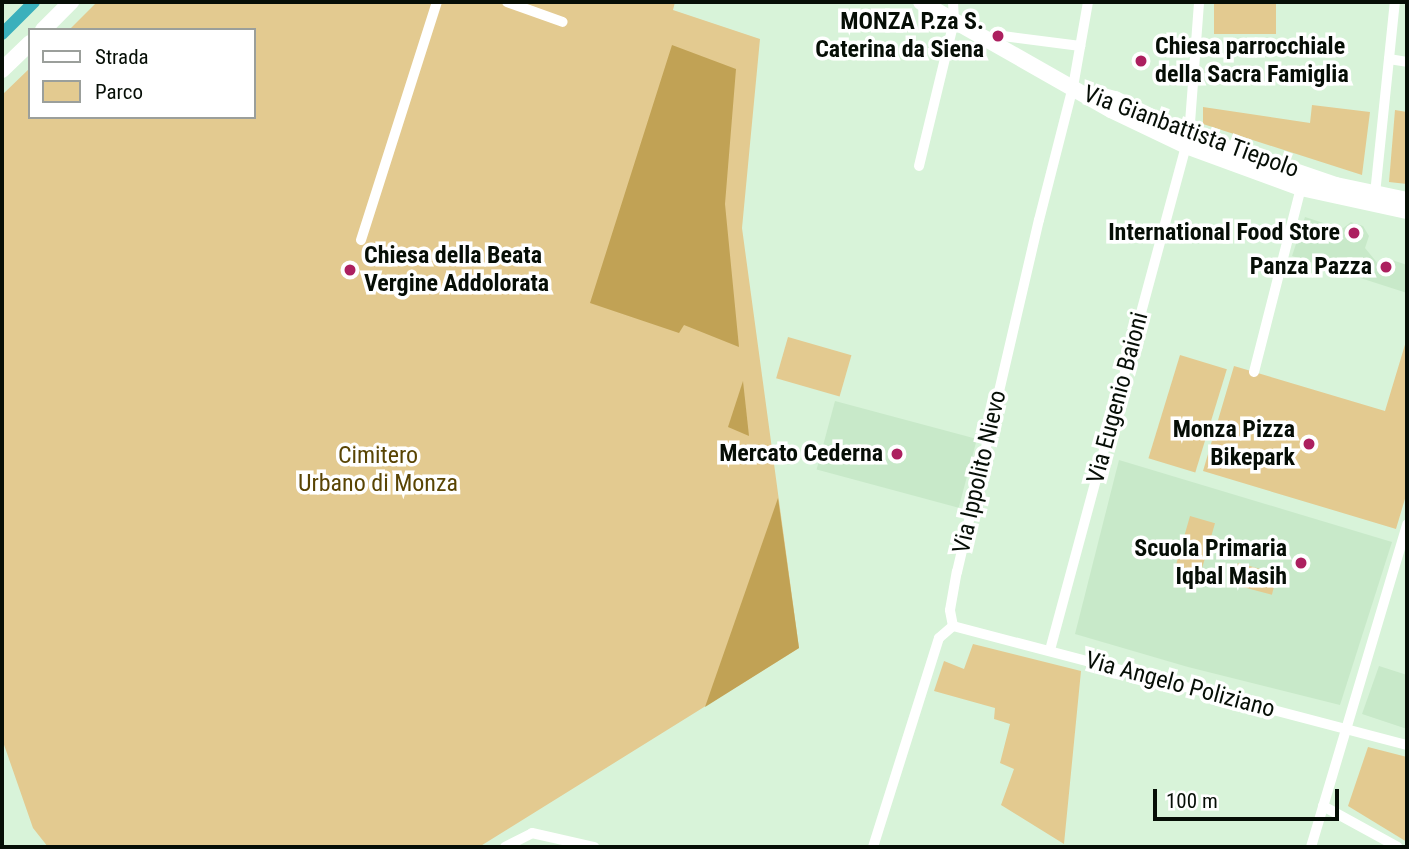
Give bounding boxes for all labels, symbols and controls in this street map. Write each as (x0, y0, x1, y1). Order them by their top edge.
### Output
place label: MONZA P.za S. Caterina da Siena (815, 8, 984, 64)
legend (28, 28, 256, 119)
marker: MONZA P.za S. Caterina da Siena (990, 28, 1006, 44)
place label: Chiesa parrocchiale della Sacra Famiglia (1155, 33, 1349, 89)
text: Strada (95, 45, 149, 69)
marker: Chiesa parrocchiale della Sacra Famiglia (1133, 53, 1149, 69)
text: Parco (95, 80, 143, 104)
street label: Via Gianbattista Tiepolo (1079, 80, 1303, 184)
place label: International Food Store (1108, 219, 1340, 247)
marker: International Food Store (1346, 225, 1362, 241)
place label: Chiesa della Beata Vergine Addolorata (364, 242, 549, 298)
place label: Panza Pazza (1250, 253, 1372, 281)
marker: Panza Pazza (1378, 259, 1394, 275)
marker: Chiesa della Beata Vergine Addolorata (342, 262, 358, 278)
street label: Via Eugenio Baioni (1081, 309, 1155, 487)
street label: Via Ippolito Nievo (947, 388, 1013, 556)
place label: Monza Pizza Bikepark (1173, 416, 1295, 472)
marker: Monza Pizza Bikepark (1301, 436, 1317, 452)
place label: Mercato Cederna (719, 440, 883, 468)
park label: Cimitero Urbano di Monza (298, 442, 458, 498)
marker: Mercato Cederna (889, 446, 905, 462)
place label: Scuola Primaria Iqbal Masih (1134, 535, 1287, 591)
marker: Scuola Primaria Iqbal Masih (1293, 555, 1309, 571)
street label: Via Angelo Poliziano (1082, 646, 1278, 724)
scale bar (1157, 776, 1342, 820)
text: 100 m (1166, 789, 1218, 813)

